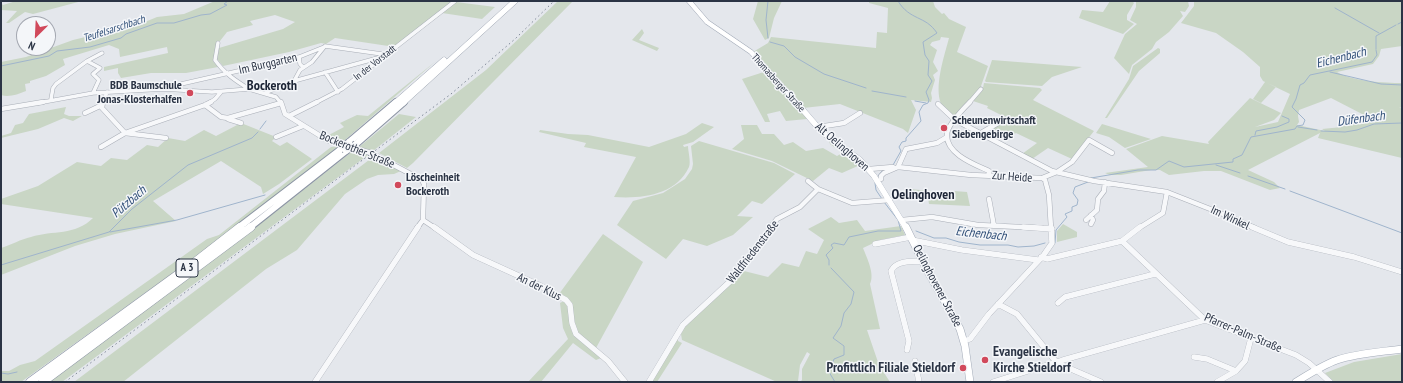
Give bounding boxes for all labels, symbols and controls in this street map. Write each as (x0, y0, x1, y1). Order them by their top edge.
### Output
water label: Teufelsarschbach (81, 13, 147, 45)
north arrow (16, 16, 56, 56)
text: N (26, 38, 37, 54)
street label: In der Vorstadt (351, 43, 399, 83)
water label: Eichenbach (1314, 44, 1368, 72)
street label: Im Burggarten (237, 50, 299, 78)
street label: Thomasberger Straße (749, 51, 807, 115)
district label: Bockeroth (247, 78, 297, 94)
place label: BDB Baumschule Jonas-Klosterhalfen (97, 79, 182, 107)
marker: BDB Baumschule Jonas-Klosterhalfen (185, 88, 195, 98)
water label: Düfenbach (1336, 108, 1386, 130)
place label: Scheunenwirtschaft Siebengebirge (952, 114, 1036, 142)
street label: Alt Oelinghoven (812, 120, 872, 174)
marker: Scheunenwirtschaft Siebengebirge (939, 123, 949, 133)
street label: Bockerother Straße (317, 128, 397, 172)
street label: Zur Heide (991, 168, 1033, 186)
place label: Löscheinheit Bockeroth (406, 171, 460, 199)
marker: Löscheinheit Bockeroth (393, 180, 403, 190)
water label: Pützbach (108, 183, 150, 221)
district label: Oelinghoven (892, 187, 954, 203)
street label: Im Winkel (1208, 203, 1252, 233)
street label: Waldfriedenstraße (724, 218, 782, 286)
water label: Eichenbach (955, 224, 1007, 244)
street label: Oelinghovener Straße (909, 243, 965, 329)
road number: A 3 (176, 259, 198, 277)
street label: An der Klus (515, 270, 563, 304)
street label: Pfarrer-Palm-Straße (1202, 310, 1284, 356)
place label: Evangelische Kirche Stieldorf (993, 344, 1071, 376)
marker: Evangelische Kirche Stieldorf (980, 355, 990, 365)
place label: Profittlich Filiale Stieldorf (827, 360, 955, 376)
marker: Profittlich Filiale Stieldorf (958, 363, 968, 373)

